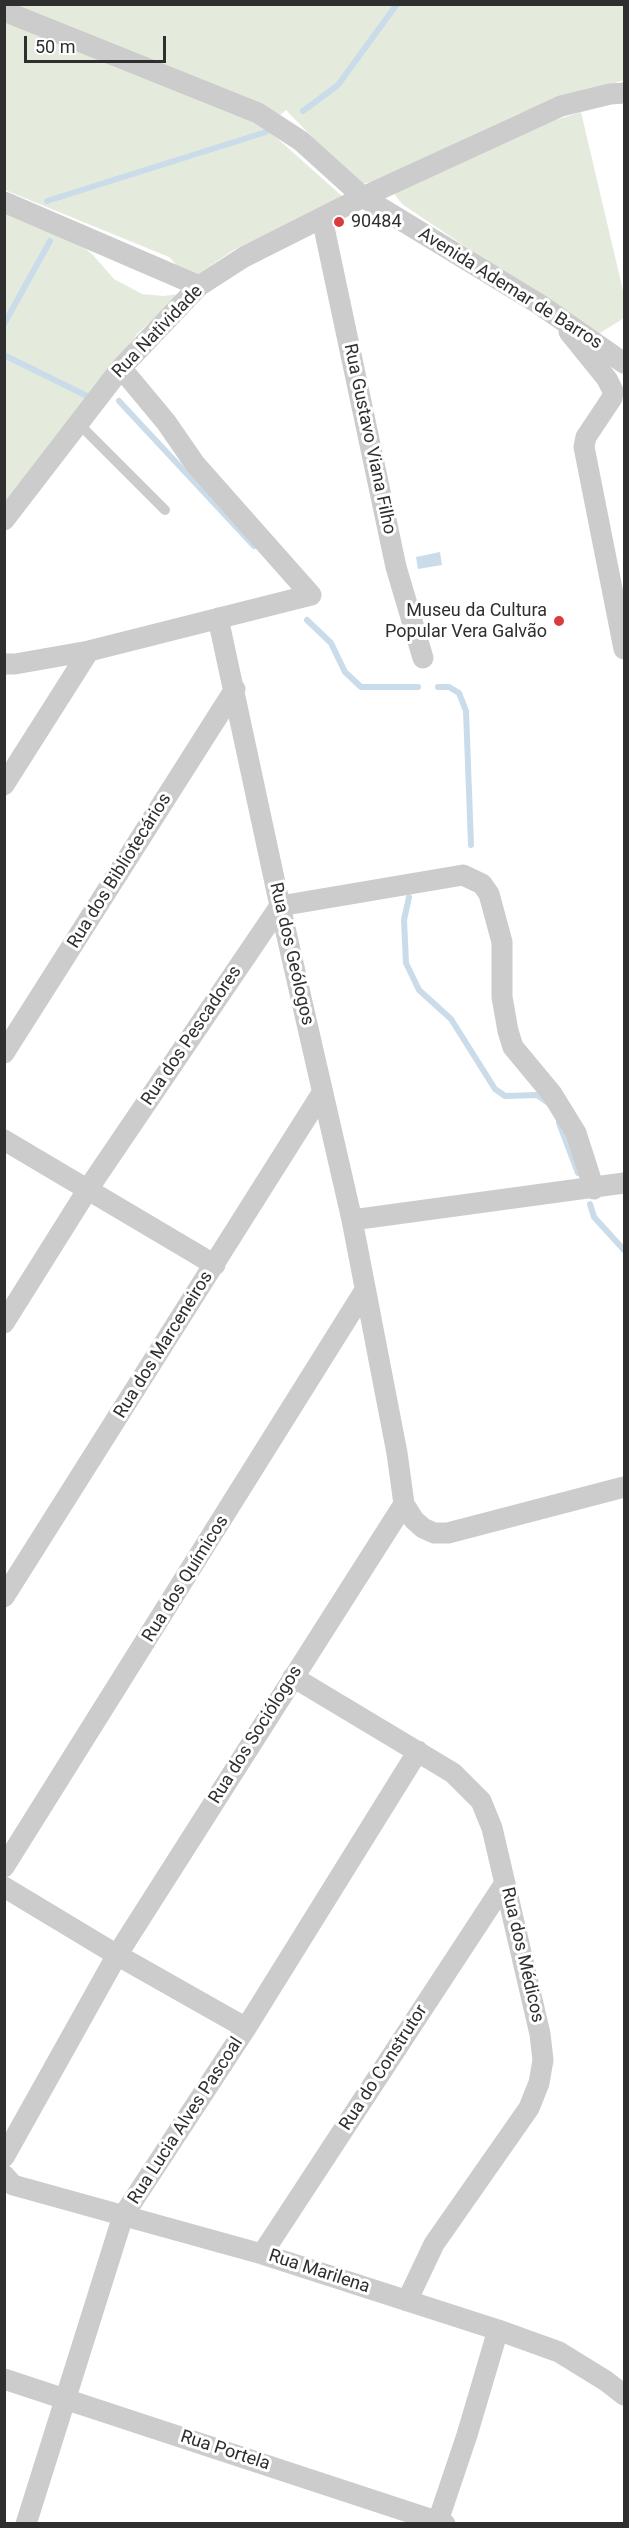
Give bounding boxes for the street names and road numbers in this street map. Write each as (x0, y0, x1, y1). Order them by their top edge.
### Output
street label: Avenida Ademar de Barros (414, 224, 606, 354)
street label: Rua Natividade (108, 281, 208, 383)
street label: Rua Gustavo Viana Filho (338, 342, 400, 536)
street label: Rua dos Bibliotecários (63, 789, 177, 953)
street label: Rua dos Geólogos (264, 881, 318, 1027)
street label: Rua dos Pescadores (137, 962, 247, 1110)
street label: Rua dos Marceneiros (110, 1268, 218, 1422)
street label: Rua dos Químicos (138, 1512, 234, 1646)
street label: Rua dos Sociólogos (205, 1662, 307, 1808)
street label: Rua dos Médicos (496, 1885, 548, 2025)
street label: Rua do Construtor (335, 2001, 433, 2135)
street label: Rua Lucia Alves Pascoal (124, 2033, 248, 2209)
street label: Rua Marilena (266, 2246, 372, 2298)
street label: Rua Portela (177, 2426, 273, 2476)

